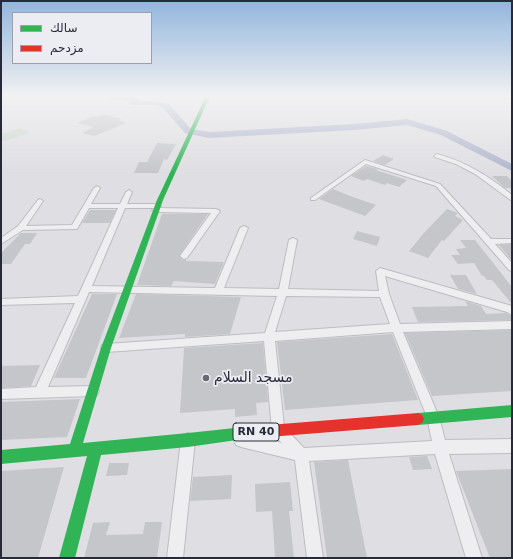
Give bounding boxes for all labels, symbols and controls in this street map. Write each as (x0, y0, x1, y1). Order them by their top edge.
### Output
legend (12, 12, 152, 64)
text: سالك (50, 21, 77, 35)
text: مزدحم (50, 41, 84, 55)
place label: مسجد السلام (214, 370, 292, 386)
marker: مسجد السلام (201, 373, 211, 383)
road number: RN 40 (233, 423, 279, 441)

